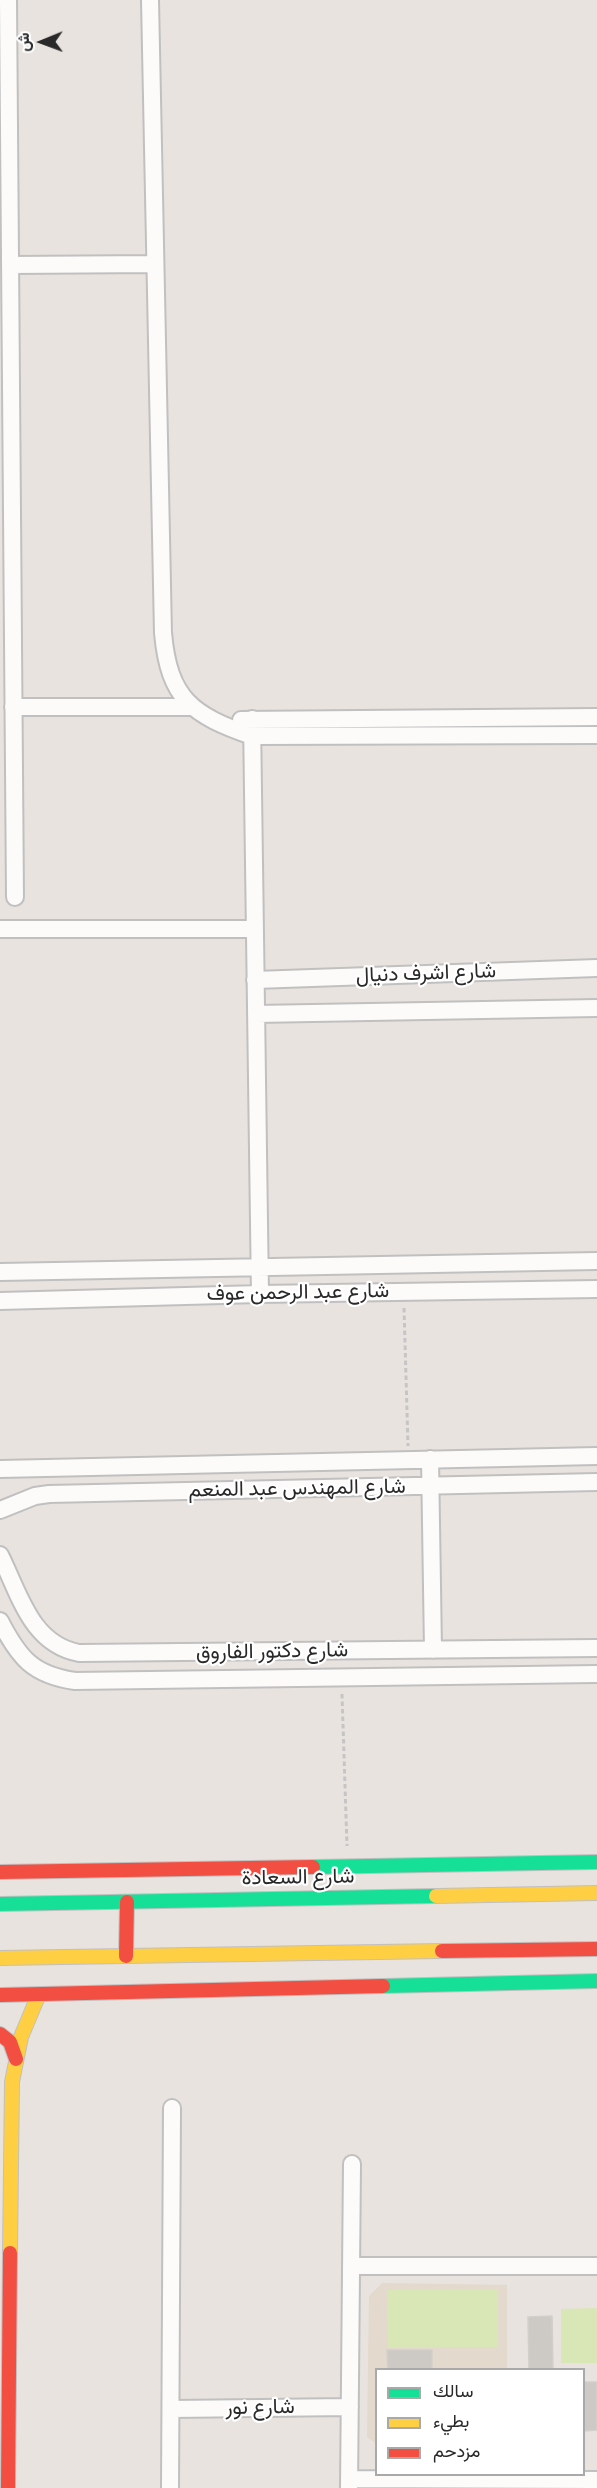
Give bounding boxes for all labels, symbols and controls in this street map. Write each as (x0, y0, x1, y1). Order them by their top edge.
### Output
north arrow (12, 12, 72, 72)
text: ش (14, 33, 34, 52)
street label: شارع اشرف دنيال (355, 959, 497, 989)
street label: شارع عبد الرحمن عوف (206, 1279, 390, 1307)
street label: شارع المهندس عبد المنعم (188, 1475, 406, 1503)
street label: شارع دكتور الفاروق (196, 1638, 348, 1666)
street label: شارع السعادة (241, 1864, 355, 1892)
legend (375, 2368, 585, 2476)
text: سالك (433, 2380, 473, 2402)
street label: شارع نور (225, 2395, 295, 2421)
text: بطيء (433, 2410, 469, 2432)
text: مزدحم (433, 2440, 480, 2462)

